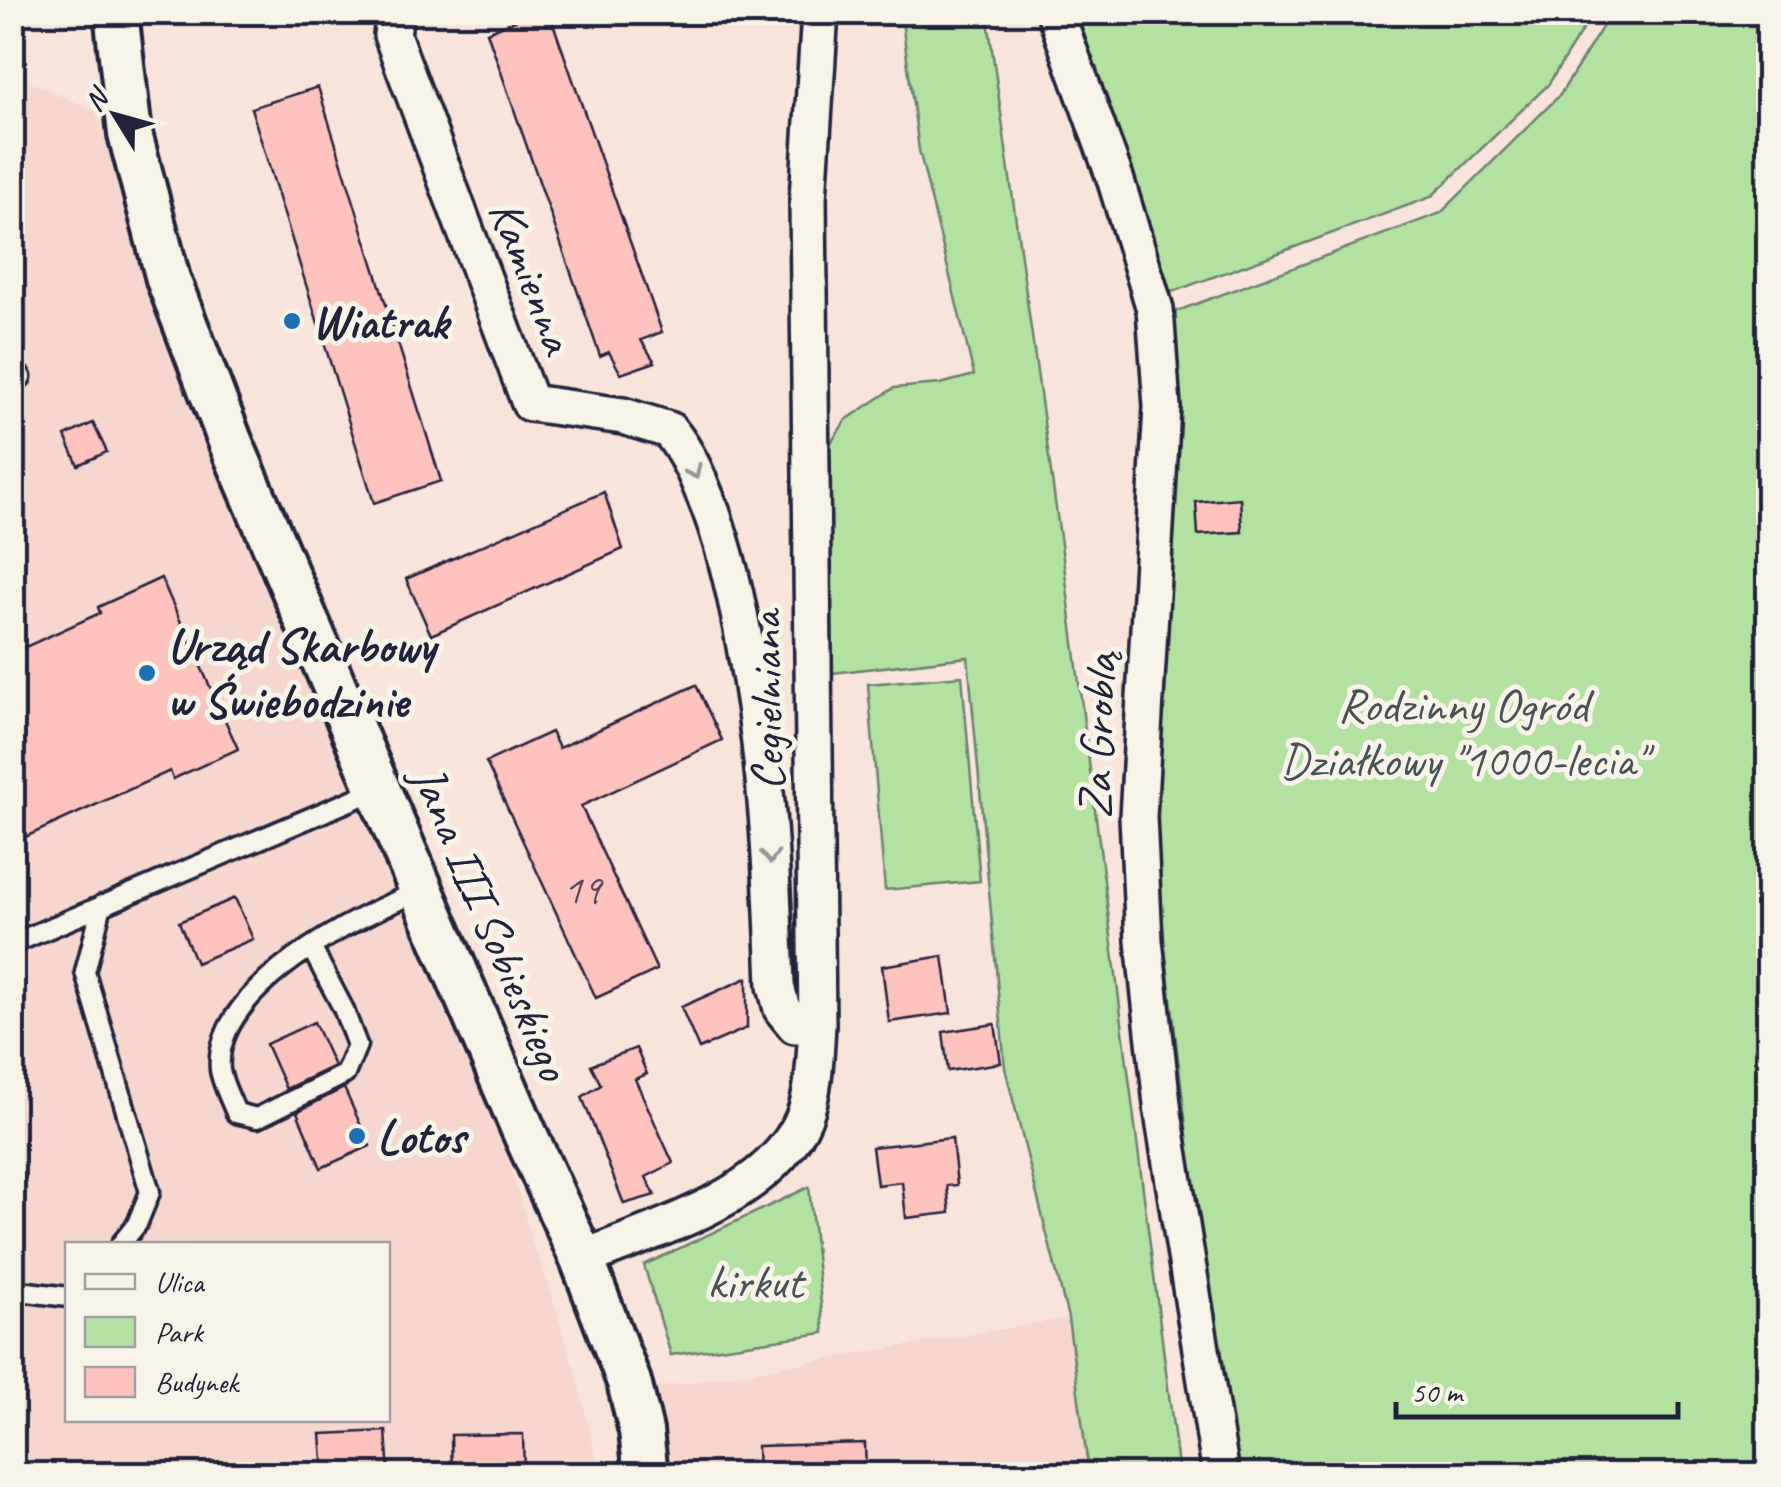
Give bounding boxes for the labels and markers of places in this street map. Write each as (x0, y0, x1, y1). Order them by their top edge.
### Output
place label: Wiatrak (312, 292, 452, 352)
marker: Wiatrak (281, 310, 303, 332)
place label: Urząd Skarbowy w Świebodzinie (167, 616, 440, 731)
marker: Urząd Skarbowy w Świebodzinie (136, 662, 158, 684)
place label: Lotos (377, 1107, 470, 1167)
marker: Lotos (346, 1125, 368, 1147)

